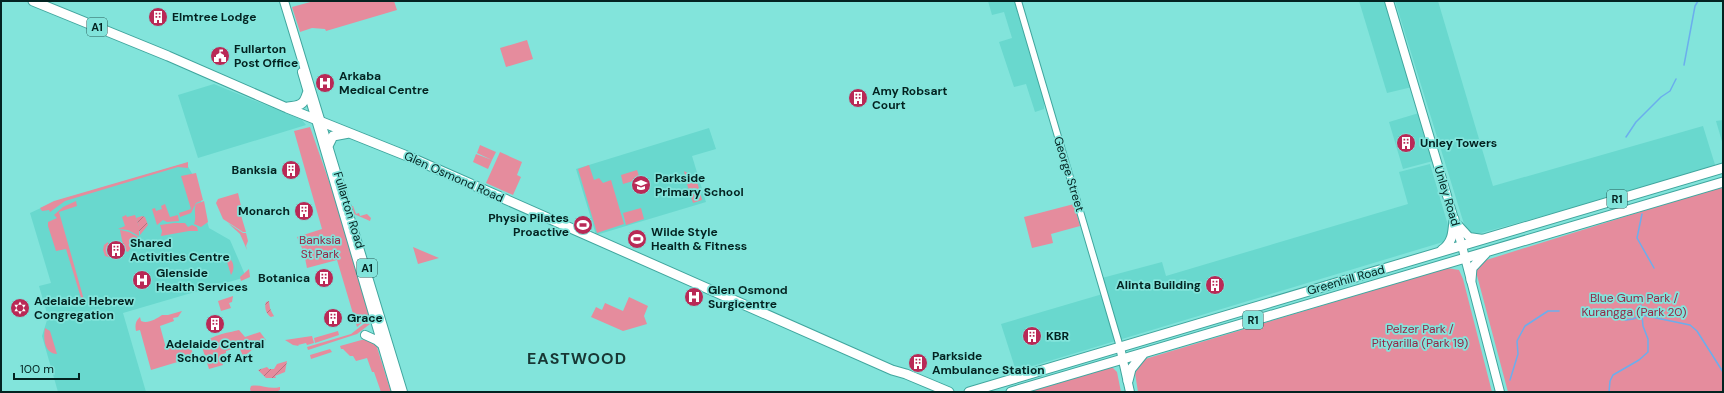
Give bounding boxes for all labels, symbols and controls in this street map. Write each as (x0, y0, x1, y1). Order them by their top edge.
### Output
building icon: Elmtree Lodge (147, 6, 169, 28)
place label: Elmtree Lodge (172, 9, 257, 25)
road number: A1 (87, 18, 107, 36)
place label: Fullarton Post Office (234, 41, 298, 71)
public building icon: Fullarton Post Office (209, 45, 231, 67)
place label: Arkaba Medical Centre (339, 68, 429, 98)
hospital icon: Arkaba Medical Centre (314, 72, 336, 94)
place label: Amy Robsart Court (872, 83, 948, 113)
building icon: Amy Robsart Court (847, 87, 869, 109)
building icon: Unley Towers (1395, 132, 1417, 154)
street label: George Street (1050, 134, 1088, 214)
place label: Unley Towers (1420, 135, 1497, 151)
street label: Glen Osmond Road (402, 148, 506, 206)
building icon: Banksia (280, 159, 302, 181)
place label: Banksia (232, 162, 277, 178)
street label: Unley Road (1430, 164, 1464, 228)
street label: Fullarton Road (330, 170, 368, 250)
place label: Parkside Primary School (655, 170, 744, 200)
school or university icon: Parkside Primary School (630, 174, 652, 196)
road number: R1 (1607, 190, 1627, 208)
building icon: Monarch (293, 200, 315, 222)
place label: Monarch (238, 203, 290, 219)
place label: Physio Pilates Proactive (488, 210, 569, 240)
sports icon: Physio Pilates Proactive (572, 214, 594, 236)
place label: Wilde Style Health & Fitness (651, 224, 747, 254)
sports icon: Wilde Style Health & Fitness (626, 228, 648, 250)
park label: Banksia St Park (299, 232, 341, 262)
place label: Shared Activities Centre (130, 235, 230, 265)
building icon: Shared Activities Centre (105, 239, 127, 261)
road number: A1 (357, 259, 377, 277)
street label: Greenhill Road (1305, 261, 1387, 299)
place label: Glenside Health Services (156, 265, 248, 295)
building icon: Botanica (313, 267, 335, 289)
hospital icon: Glenside Health Services (131, 269, 153, 291)
place label: Botanica (258, 270, 310, 286)
building icon: Alinta Building (1204, 274, 1226, 296)
place label: Alinta Building (1116, 277, 1201, 293)
place label: Glen Osmond Surgicentre (708, 282, 788, 312)
hospital icon: Glen Osmond Surgicentre (683, 286, 705, 308)
park label: Blue Gum Park / Kurangga (Park 20) (1581, 290, 1687, 320)
place label: Adelaide Hebrew Congregation (34, 293, 134, 323)
synagogue icon: Adelaide Hebrew Congregation (9, 297, 31, 319)
building icon: Grace (322, 307, 344, 329)
place label: Grace (347, 310, 383, 326)
road number: R1 (1243, 311, 1263, 329)
building icon: Adelaide Central School of Art (204, 313, 226, 335)
park label: Pelzer Park / Pityarilla (Park 19) (1372, 321, 1468, 351)
building icon: KBR (1021, 325, 1043, 347)
place label: KBR (1046, 328, 1069, 344)
place label: Adelaide Central School of Art (166, 336, 264, 366)
district label: EASTWOOD (527, 348, 627, 369)
place label: Parkside Ambulance Station (932, 348, 1045, 378)
building icon: Parkside Ambulance Station (907, 352, 929, 374)
scale bar (14, 355, 79, 381)
text: 100 m (20, 361, 54, 377)

